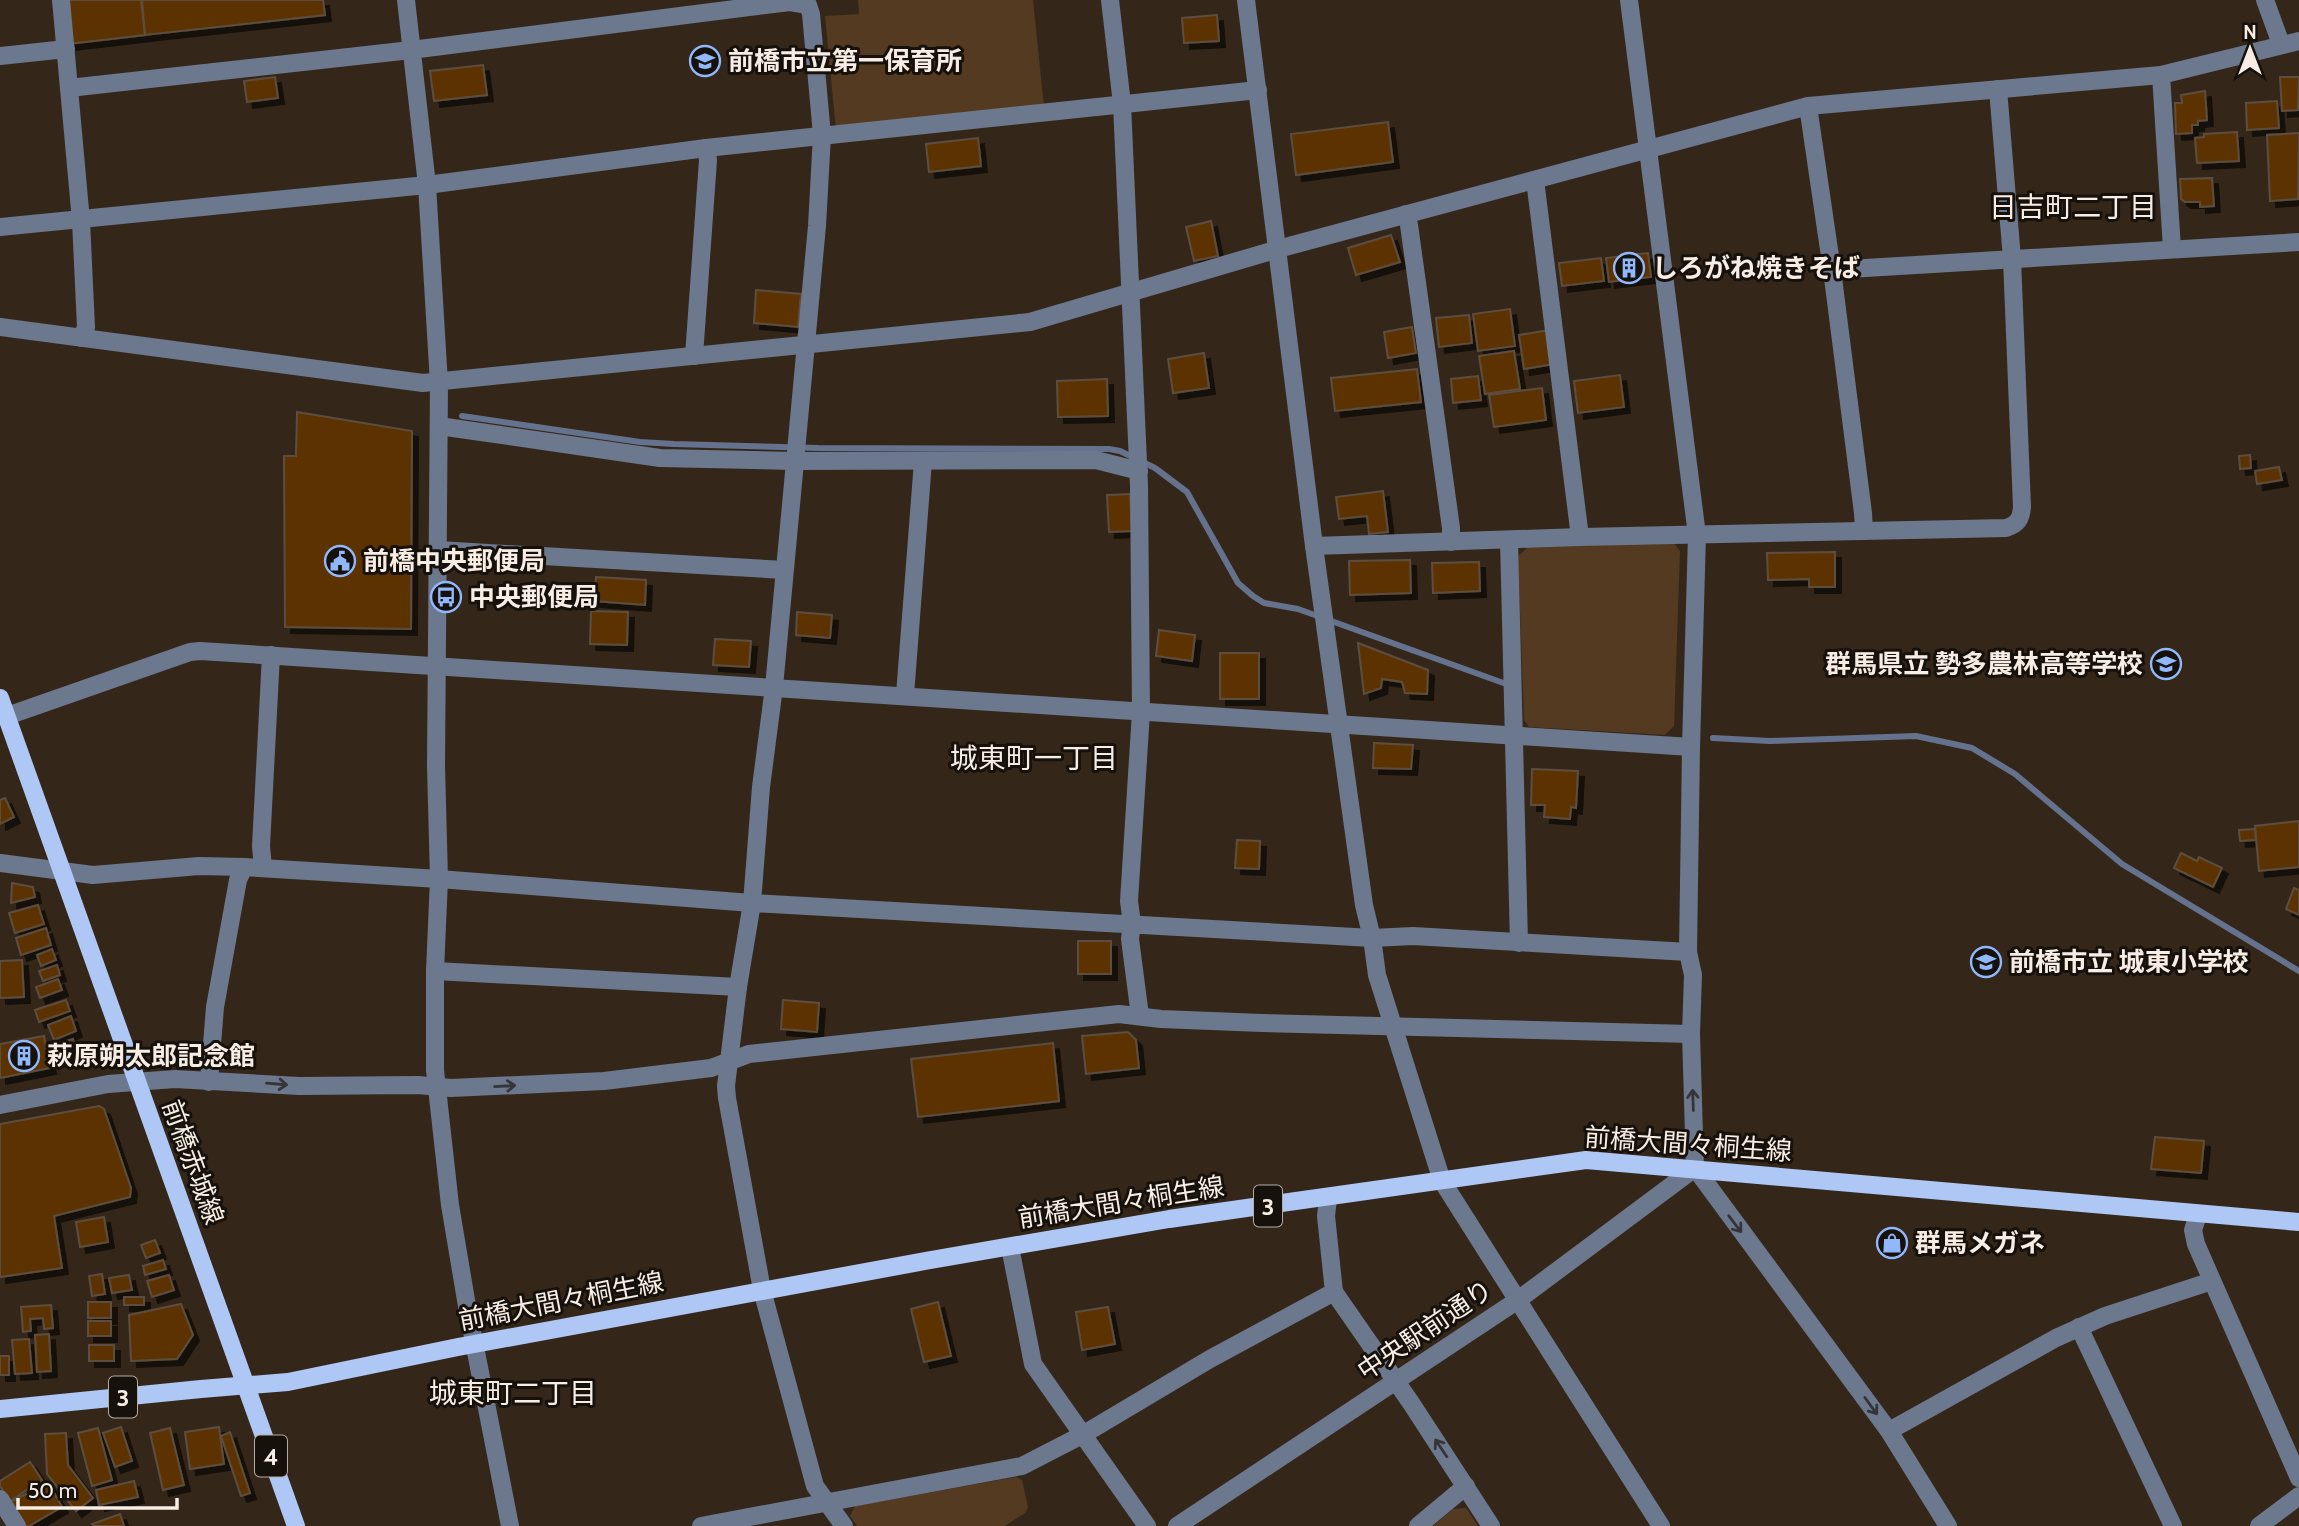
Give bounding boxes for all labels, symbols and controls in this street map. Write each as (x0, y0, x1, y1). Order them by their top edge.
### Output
north arrow (2215, 14, 2285, 84)
text: N (2243, 21, 2257, 44)
school or university icon: 前橋市立第一保育所 (688, 44, 722, 78)
place label: 前橋市立第一保育所 (728, 45, 962, 77)
district label: 日吉町二丁目 (1989, 190, 2157, 224)
building icon: しろがね焼きそば (1612, 251, 1646, 285)
place label: しろがね焼きそば (1652, 252, 1860, 284)
public building icon: 前橋中央郵便局 (323, 544, 357, 578)
place label: 前橋中央郵便局 (363, 545, 545, 577)
bus stop icon: 中央郵便局 (429, 580, 463, 614)
place label: 中央郵便局 (469, 581, 599, 613)
school or university icon: 群馬県立 勢多農林高等学校 (2149, 647, 2183, 681)
place label: 群馬県立 勢多農林高等学校 (1825, 648, 2143, 680)
district label: 城東町一丁目 (950, 741, 1118, 775)
school or university icon: 前橋市立 城東小学校 (1969, 945, 2003, 979)
place label: 前橋市立 城東小学校 (2009, 946, 2249, 978)
building icon: 萩原朔太郎記念館 (7, 1039, 41, 1073)
place label: 萩原朔太郎記念館 (47, 1040, 255, 1072)
one-way arrow (266, 1078, 288, 1091)
one-way arrow (493, 1079, 516, 1092)
one-way arrow (1686, 1089, 1699, 1112)
street label: 前橋赤城線 (156, 1095, 230, 1229)
street label: 前橋大間々桐生線 (1583, 1121, 1793, 1167)
street label: 前橋大間々桐生線 (1016, 1170, 1226, 1234)
road number: 3 (1254, 1186, 1282, 1226)
one-way arrow (1727, 1214, 1742, 1232)
shop icon: 群馬メガネ (1875, 1226, 1909, 1260)
place label: 群馬メガネ (1915, 1227, 2045, 1259)
street label: 前橋大間々桐生線 (456, 1265, 666, 1337)
street label: 中央駅前通り (1351, 1273, 1499, 1387)
district label: 城東町二丁目 (429, 1376, 597, 1410)
road number: 3 (109, 1377, 137, 1418)
one-way arrow (1864, 1396, 1878, 1415)
road number: 4 (255, 1436, 287, 1476)
one-way arrow (1434, 1439, 1448, 1458)
scale bar (18, 1466, 177, 1510)
text: 50 m (28, 1478, 77, 1503)

